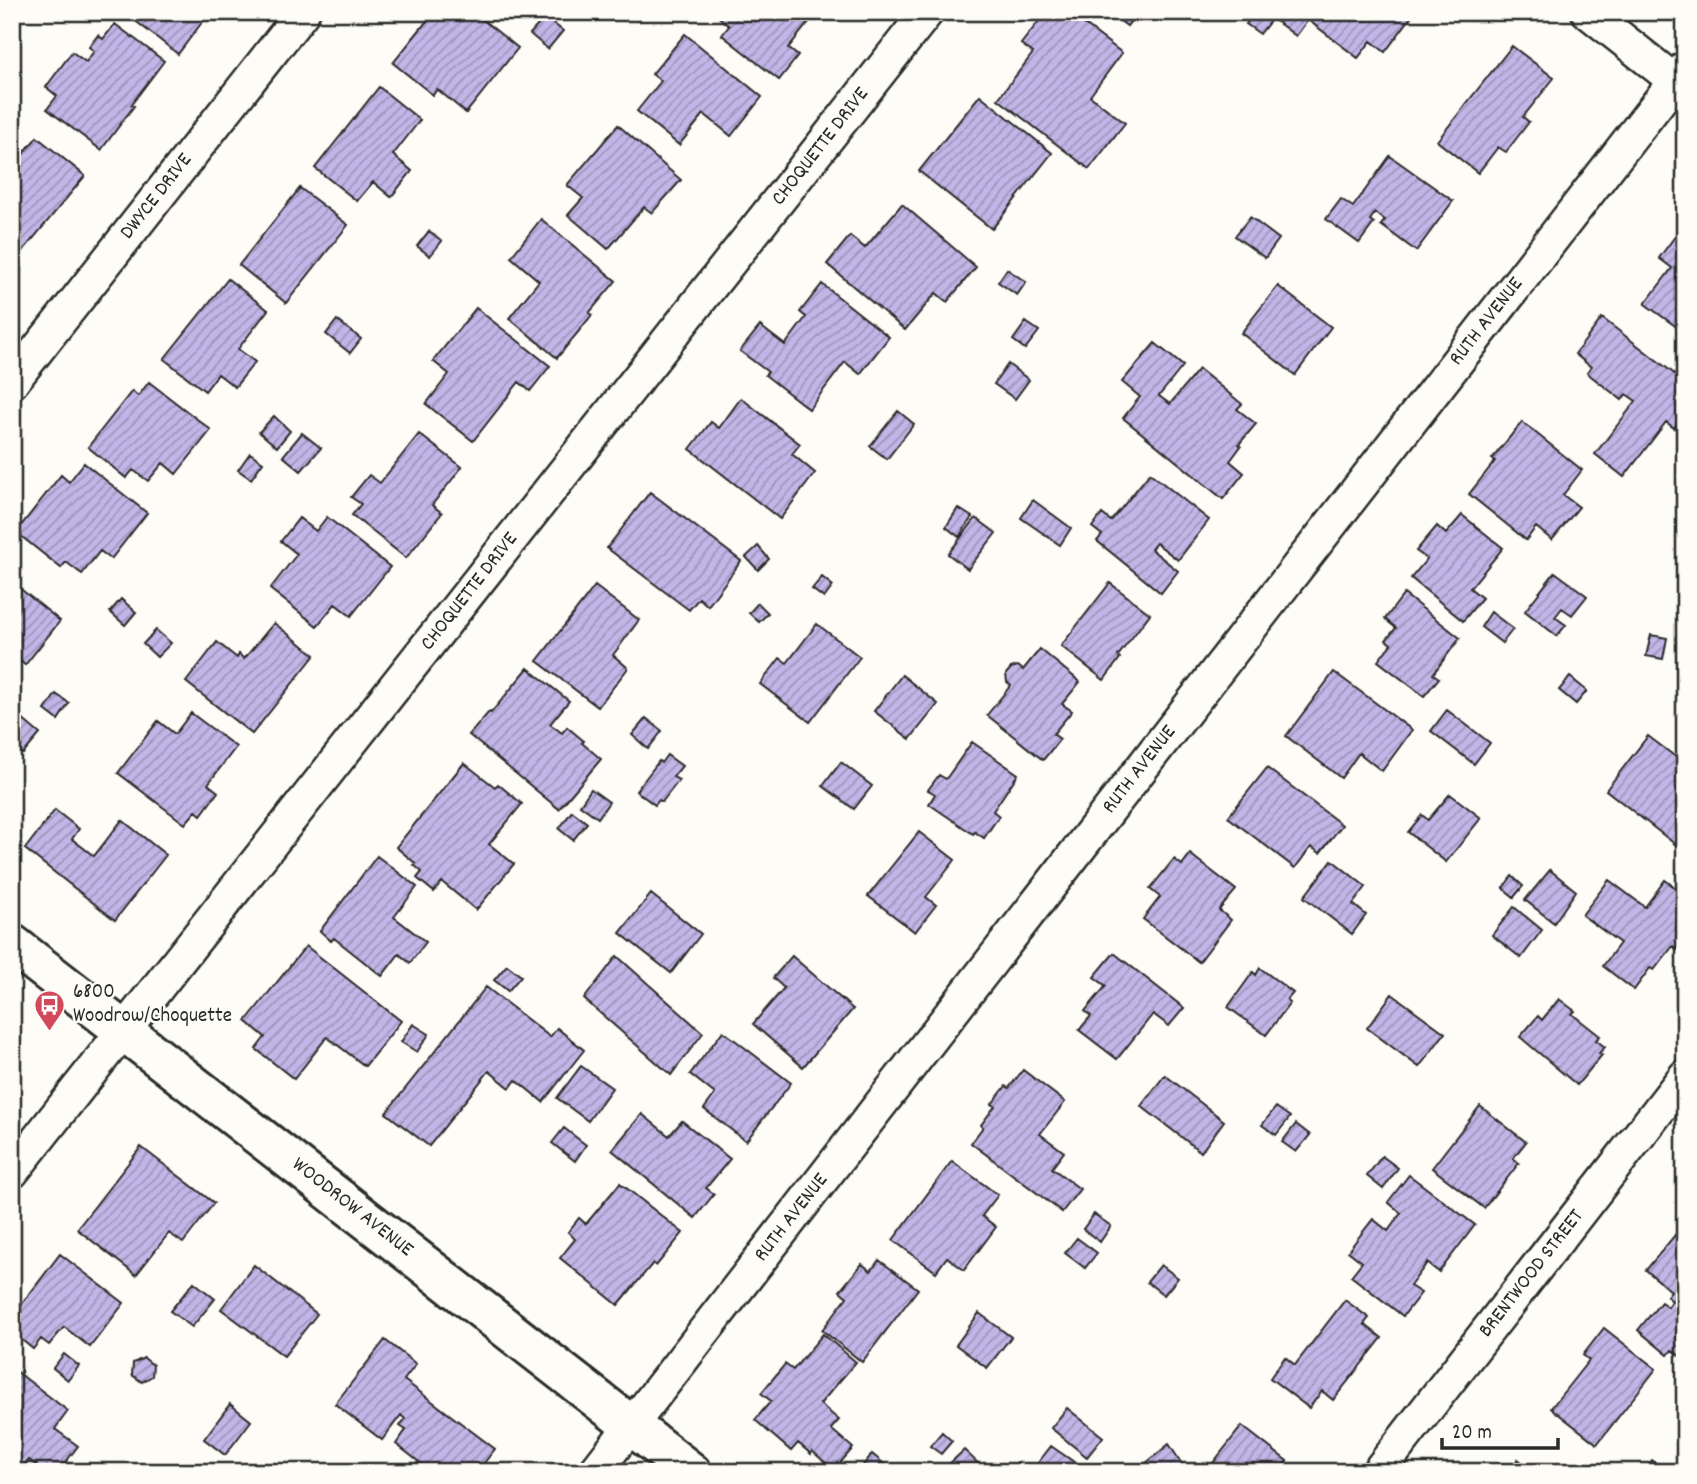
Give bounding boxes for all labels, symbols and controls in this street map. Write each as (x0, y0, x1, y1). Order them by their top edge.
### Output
street label: CHOQUETTE DRIVE (765, 81, 877, 213)
street label: DWYCE DRIVE (114, 147, 201, 247)
street label: RUTH AVENUE (1443, 271, 1532, 373)
street label: CHOQUETTE DRIVE (414, 526, 526, 658)
street label: RUTH AVENUE (1096, 719, 1185, 821)
place label: 6800 Woodrow/Choquette (73, 978, 232, 1032)
bus stop icon: 6800 Woodrow/Choquette (33, 988, 67, 1032)
street label: WOODROW AVENUE (285, 1151, 420, 1265)
street label: RUTH AVENUE (748, 1167, 837, 1269)
street label: BRENTWOOD STREET (1472, 1203, 1592, 1345)
scale bar (1442, 1407, 1557, 1451)
text: 20 m (1452, 1419, 1492, 1449)

